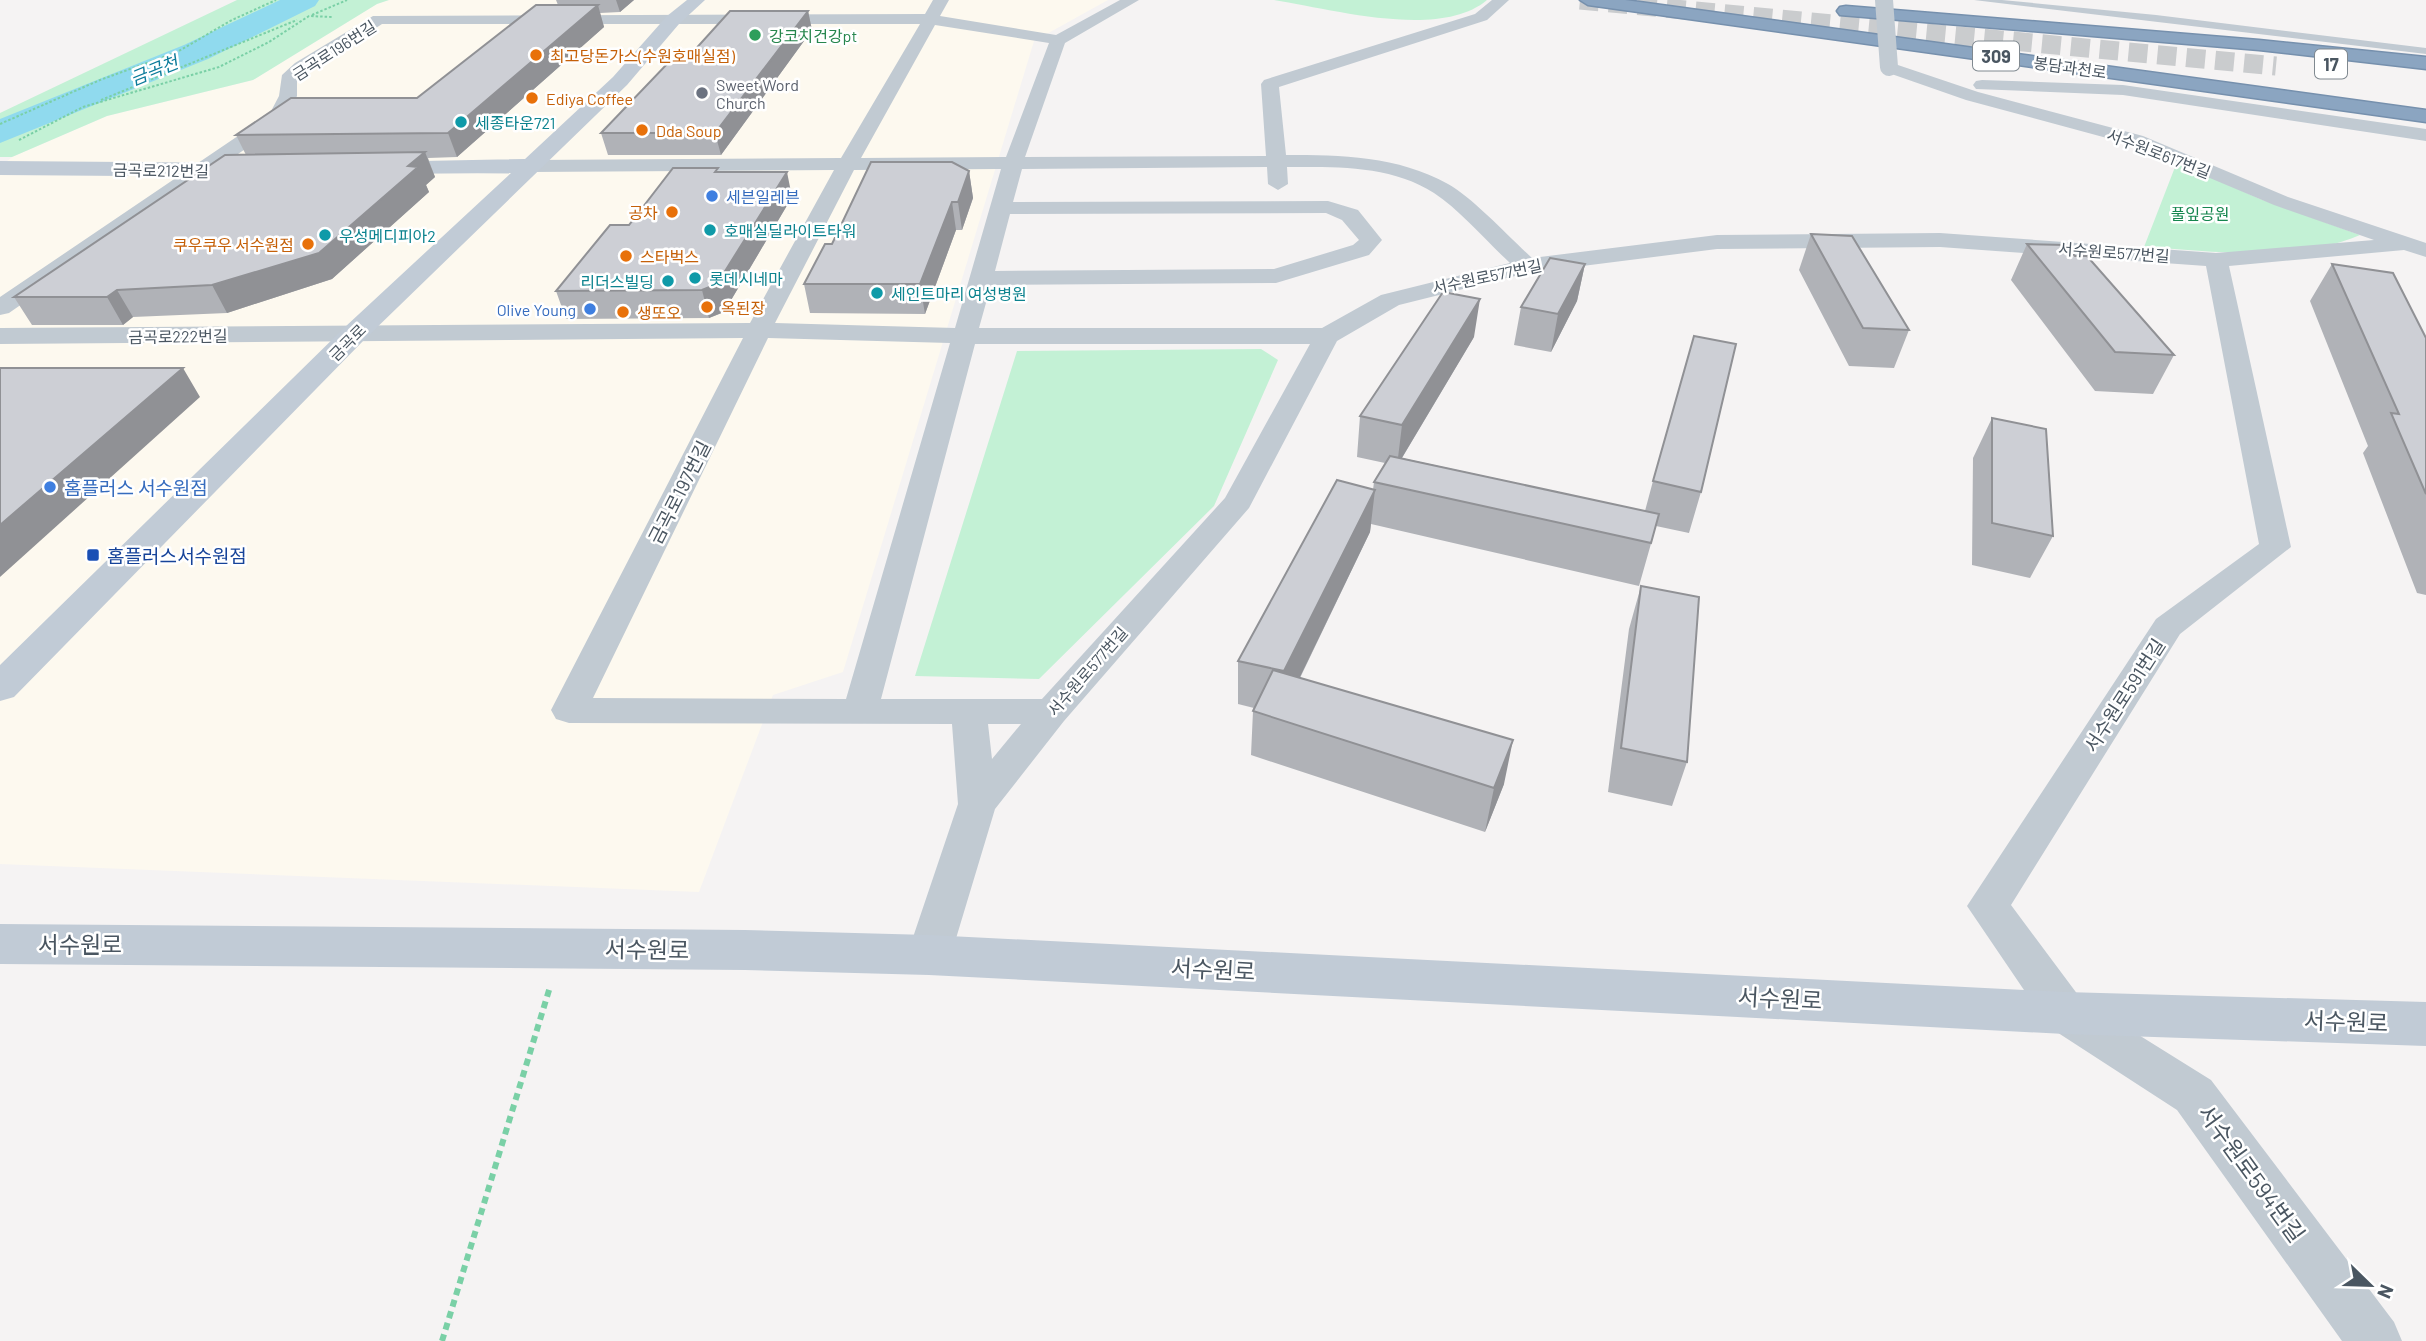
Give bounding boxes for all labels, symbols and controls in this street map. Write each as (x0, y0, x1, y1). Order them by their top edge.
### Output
street label: 금곡로196번길 (289, 16, 379, 84)
place label: 강코치건강pt (769, 26, 857, 45)
marker: 강코치건강pt (747, 27, 763, 43)
road number: 309 (1973, 42, 2019, 70)
place label: 최고당돈가스(수원호매실점) (550, 46, 736, 65)
marker: 최고당돈가스(수원호매실점) (528, 47, 544, 63)
water label: 금곡천 (127, 50, 183, 90)
road number: 17 (2315, 50, 2347, 78)
street label: 봉담과천로 (2032, 52, 2108, 82)
place label: Sweet Word Church (716, 75, 799, 112)
marker: Sweet Word Church (694, 85, 710, 101)
place label: Ediya Coffee (546, 89, 633, 108)
marker: Ediya Coffee (524, 90, 540, 106)
place label: 세종타운721 (475, 113, 555, 132)
marker: 세종타운721 (453, 114, 469, 130)
place label: Dda Soup (656, 121, 721, 140)
marker: Dda Soup (634, 122, 650, 138)
street label: 서수원로617번길 (2105, 125, 2213, 181)
street label: 금곡로212번길 (113, 160, 209, 180)
place label: 세븐일레븐 (726, 187, 800, 206)
marker: 세븐일레븐 (704, 188, 720, 204)
place label: 공차 (629, 203, 658, 222)
marker: 공차 (664, 204, 680, 220)
park label: 풀잎공원 (2171, 204, 2229, 223)
place label: 호매실딜라이트타워 (724, 221, 856, 240)
marker: 호매실딜라이트타워 (702, 222, 718, 238)
place label: 우성메디피아2 (339, 226, 436, 245)
marker: 우성메디피아2 (317, 227, 333, 243)
place label: 쿠우쿠우 서수원점 (173, 235, 294, 254)
marker: 쿠우쿠우 서수원점 (300, 236, 316, 252)
street label: 서수원로577번길 (2058, 239, 2170, 265)
place label: 스타벅스 (640, 247, 699, 266)
marker: 스타벅스 (618, 248, 634, 264)
street label: 서수원로577번길 (1430, 255, 1544, 297)
place label: 롯데시네마 (709, 269, 783, 288)
marker: 롯데시네마 (687, 270, 703, 286)
place label: 리더스빌딩 (580, 272, 654, 291)
marker: 리더스빌딩 (660, 273, 676, 289)
place label: 세인트마리 여성병원 (891, 284, 1027, 303)
marker: 세인트마리 여성병원 (869, 285, 885, 301)
place label: 옥된장 (721, 298, 765, 317)
marker: 옥된장 (699, 299, 715, 315)
place label: Olive Young (497, 300, 576, 319)
marker: Olive Young (582, 301, 598, 317)
place label: 생또오 (637, 303, 681, 322)
marker: 생또오 (615, 304, 631, 320)
street label: 금곡로 (325, 319, 370, 364)
street label: 금곡로222번길 (128, 326, 228, 346)
street label: 금곡로197번길 (643, 436, 715, 548)
place label: 홈플러스 서수원점 (64, 476, 208, 499)
marker: 홈플러스 서수원점 (42, 479, 58, 495)
place label: 홈플러스서수원점 (107, 544, 247, 567)
marker: 홈플러스서수원점 (85, 547, 101, 563)
street label: 서수원로577번길 (1043, 623, 1131, 719)
street label: 서수원로591번길 (2079, 634, 2169, 756)
street label: 서수원로 (38, 930, 122, 958)
street label: 서수원로 (604, 934, 690, 964)
street label: 서수원로 (1170, 953, 1256, 985)
street label: 서수원로 (1737, 982, 1823, 1014)
street label: 서수원로 (2303, 1006, 2389, 1036)
street label: 서수원로594번길 (2193, 1099, 2311, 1247)
north arrow (2335, 1250, 2405, 1320)
text: N (2373, 1282, 2399, 1302)

